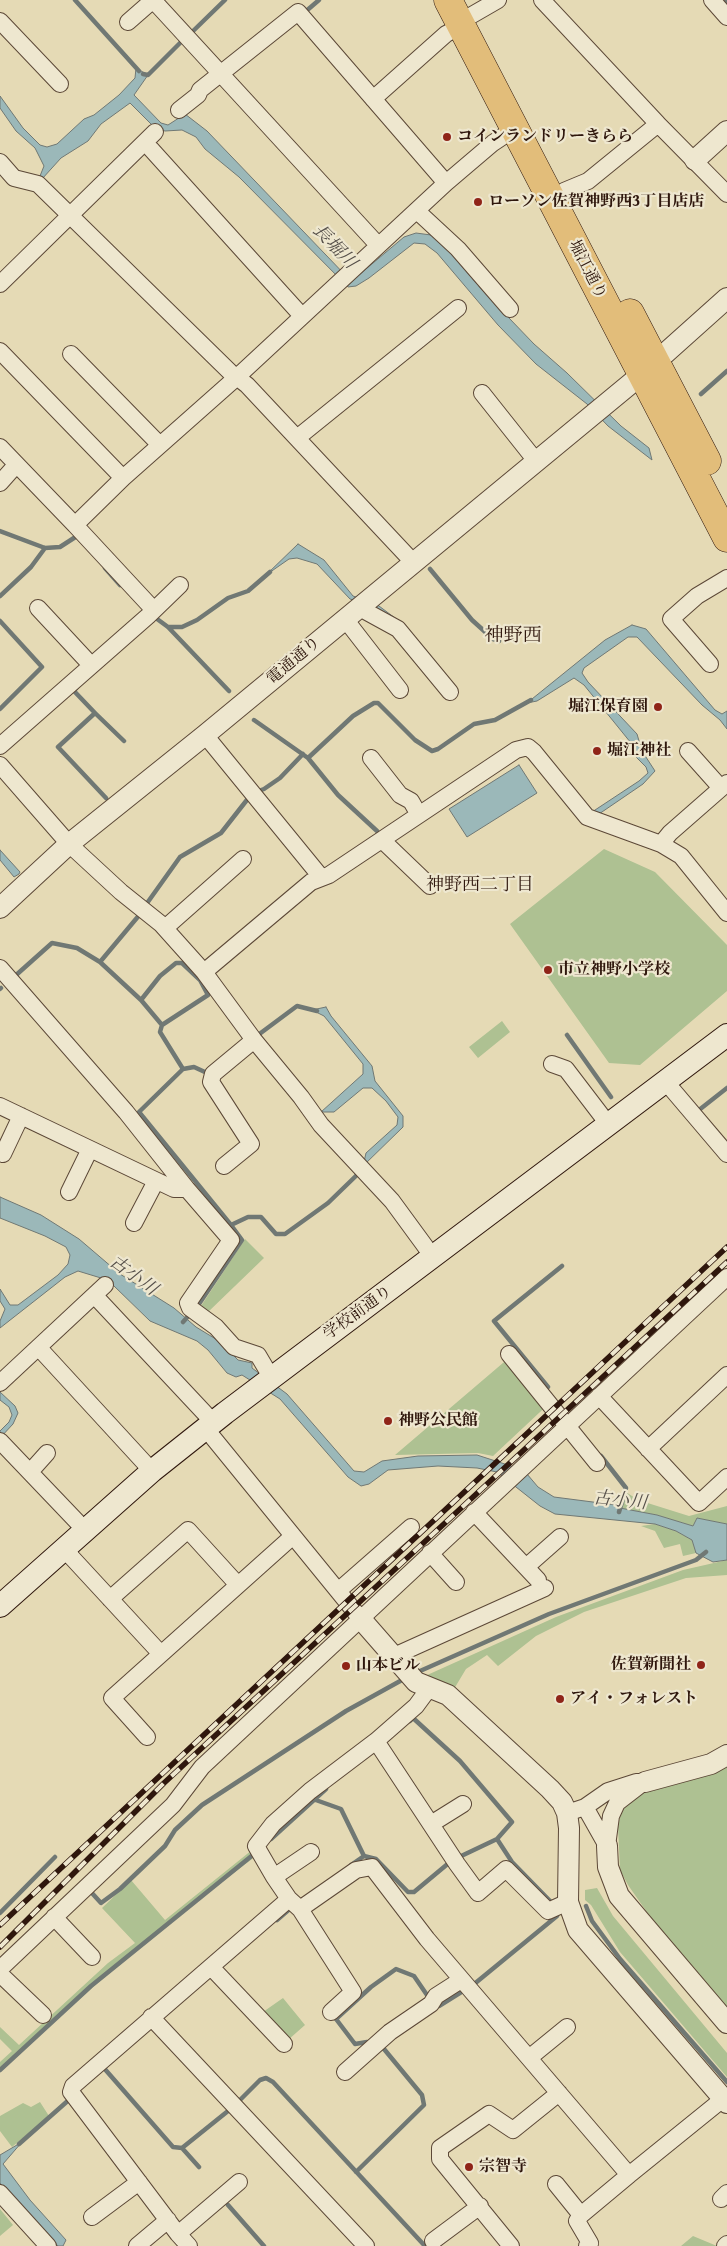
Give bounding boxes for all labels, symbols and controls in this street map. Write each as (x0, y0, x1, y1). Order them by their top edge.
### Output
place label: コインランドリーきらら (457, 127, 633, 147)
marker: コインランドリーきらら (441, 131, 453, 143)
place label: ローソン佐賀神野西3丁目店店 (488, 192, 704, 212)
marker: ローソン佐賀神野西3丁目店店 (472, 196, 484, 208)
water label: 長堀川 (307, 220, 361, 274)
street label: 堀江通り (564, 237, 610, 303)
district label: 神野西 (485, 625, 541, 647)
street label: 電通通り (263, 633, 325, 689)
place label: 堀江保育園 (568, 697, 648, 717)
marker: 堀江保育園 (652, 701, 664, 713)
place label: 堀江神社 (607, 741, 671, 761)
marker: 堀江神社 (591, 745, 603, 757)
district label: 神野西二丁目 (426, 874, 534, 896)
place label: 市立神野小学校 (558, 960, 670, 980)
marker: 市立神野小学校 (542, 964, 554, 976)
water label: 古小川 (105, 1251, 161, 1301)
street label: 学校前通り (320, 1282, 396, 1344)
place label: 神野公民館 (398, 1411, 478, 1431)
marker: 神野公民館 (382, 1415, 394, 1427)
water label: 古小川 (592, 1487, 648, 1515)
place label: 佐賀新聞社 (611, 1655, 691, 1675)
place label: 山本ビル (356, 1656, 420, 1676)
marker: 佐賀新聞社 (695, 1659, 707, 1671)
marker: 山本ビル (340, 1660, 352, 1672)
place label: アイ・フォレスト (570, 1689, 698, 1709)
marker: アイ・フォレスト (554, 1693, 566, 1705)
place label: 宗智寺 (479, 2157, 527, 2177)
marker: 宗智寺 (463, 2161, 475, 2173)

